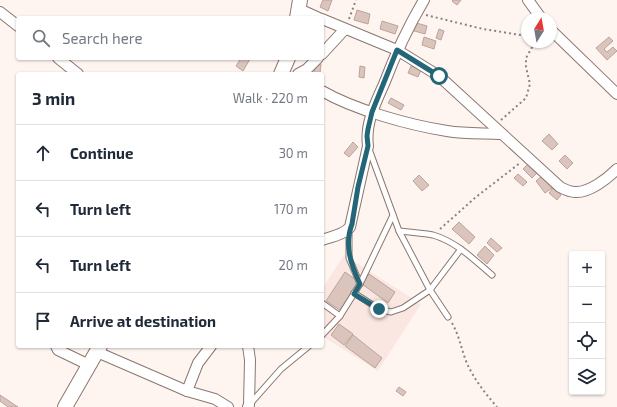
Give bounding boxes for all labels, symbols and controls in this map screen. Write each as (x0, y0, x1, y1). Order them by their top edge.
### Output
north arrow (521, 12, 557, 48)
search box (16, 16, 324, 60)
icon: search (30, 27, 52, 49)
text: Search here (62, 29, 143, 47)
route start (430, 67, 448, 85)
text: 3 min (32, 88, 75, 108)
text: Walk · 220 m (233, 90, 308, 106)
icon: ahead (32, 142, 54, 164)
text: Continue (70, 144, 133, 162)
text: 30 m (279, 145, 308, 161)
icon: left (32, 198, 54, 220)
text: Turn left (70, 200, 131, 218)
text: 170 m (274, 201, 308, 217)
map controls (569, 251, 605, 395)
button: + (569, 251, 605, 287)
icon: left (32, 254, 54, 276)
text: Turn left (70, 256, 131, 274)
text: 20 m (279, 257, 308, 273)
button: − (569, 287, 605, 323)
route end (370, 300, 388, 318)
icon: arrive (32, 310, 54, 332)
text: Arrive at destination (70, 312, 216, 330)
button: locate (569, 323, 605, 359)
button: layers (569, 359, 605, 395)

